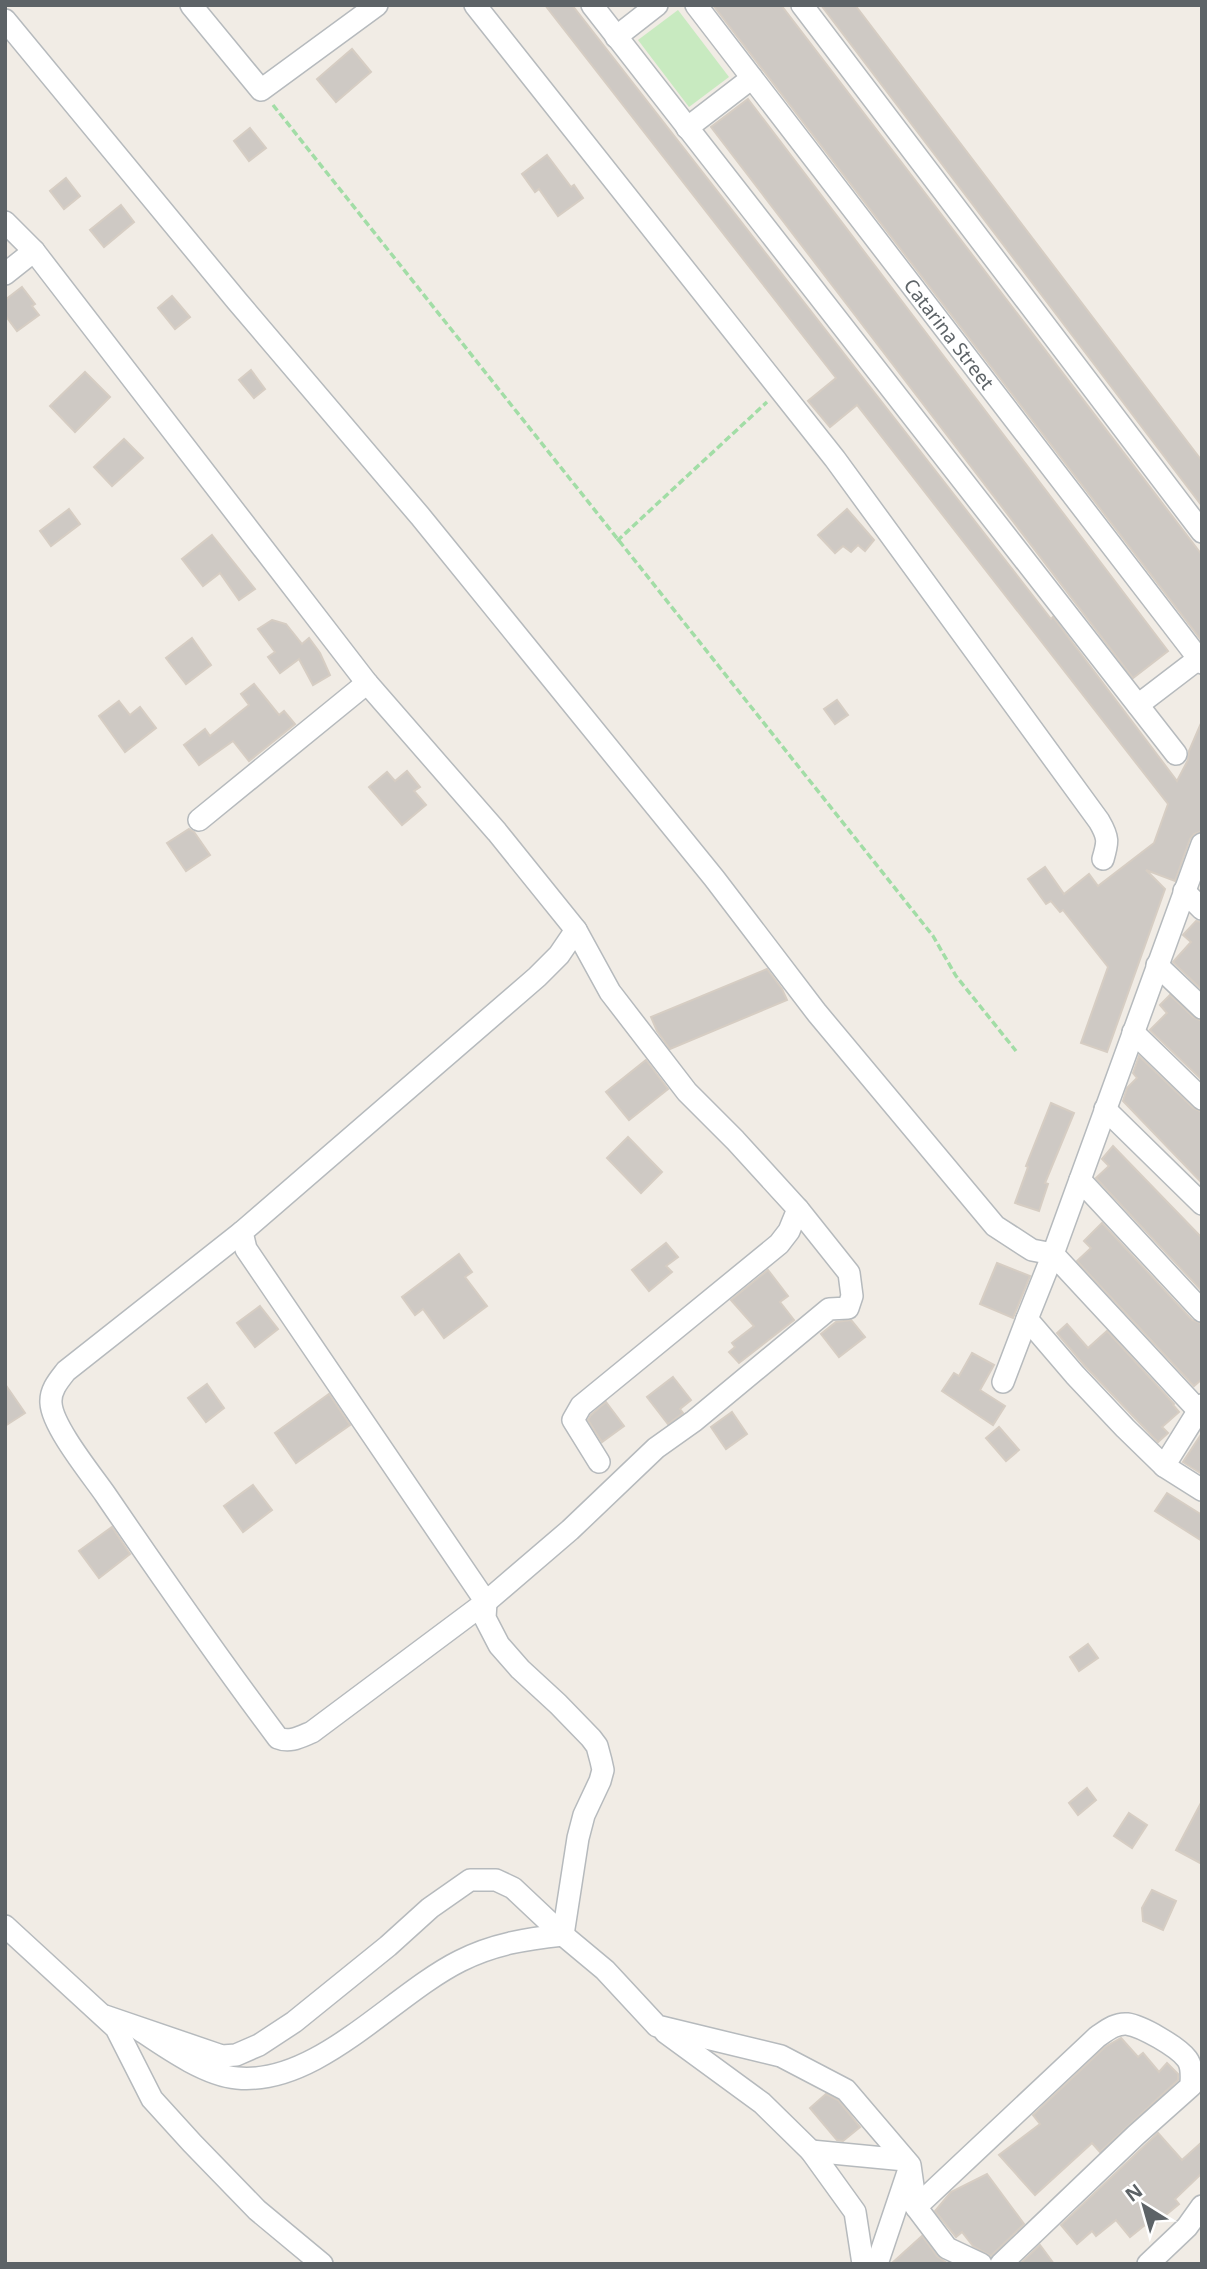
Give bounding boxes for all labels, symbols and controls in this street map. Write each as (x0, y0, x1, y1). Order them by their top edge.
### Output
street label: Catarina Street (898, 273, 1000, 395)
north arrow (1109, 2171, 1179, 2241)
text: N (1120, 2177, 1148, 2207)

